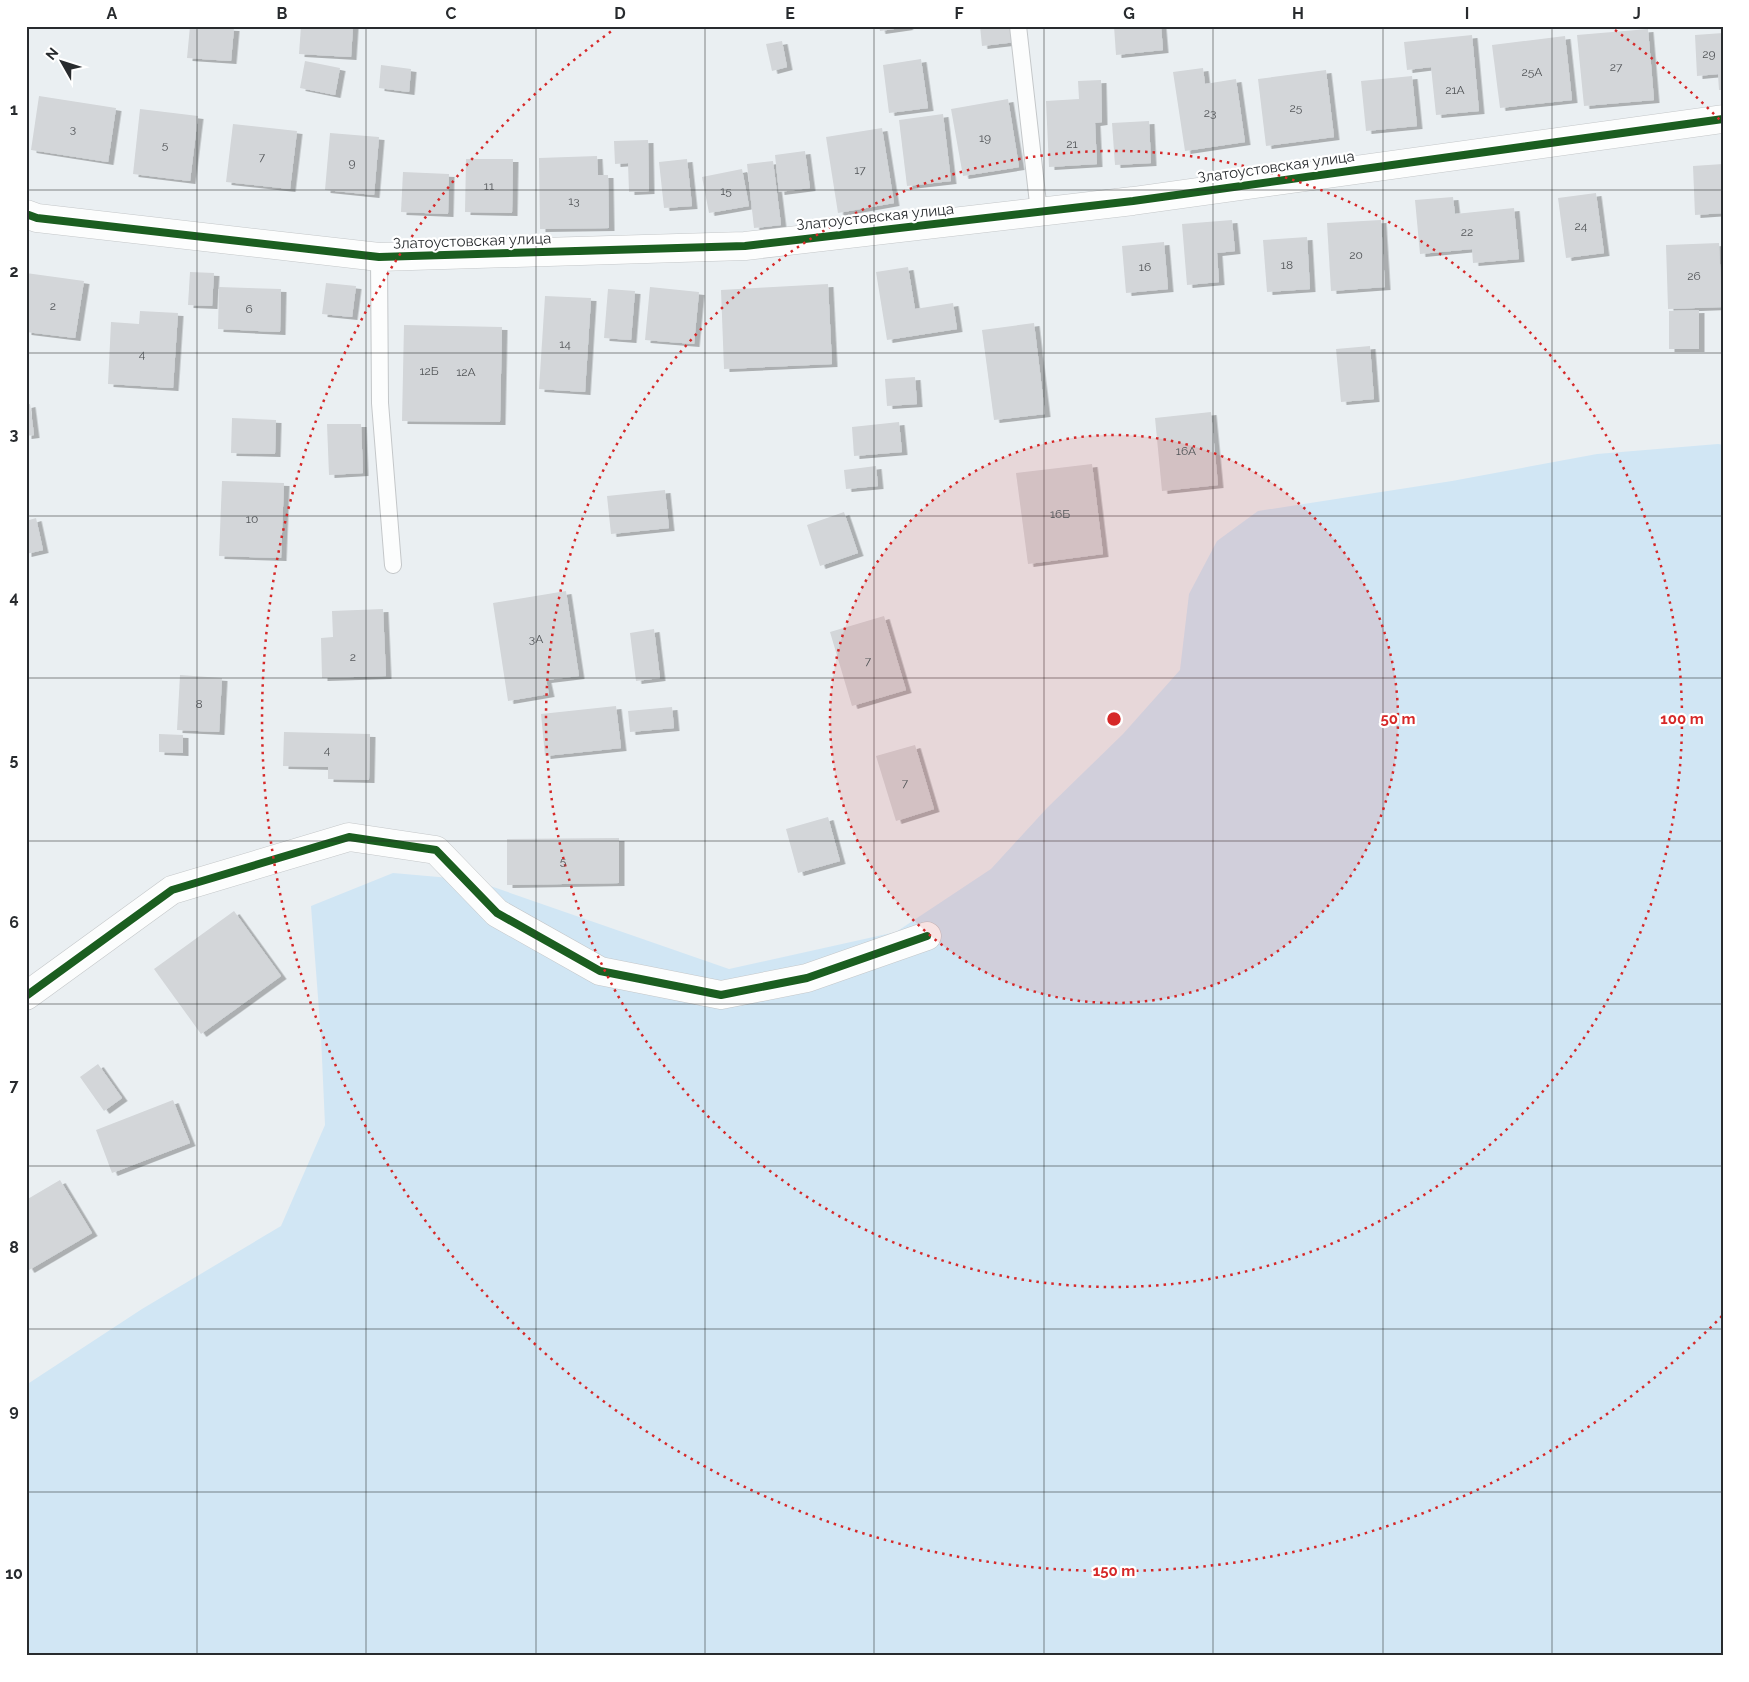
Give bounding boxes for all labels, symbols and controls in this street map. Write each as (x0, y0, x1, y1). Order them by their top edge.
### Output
text: A (107, 4, 118, 23)
text: B (277, 4, 288, 23)
text: C (446, 4, 457, 23)
text: D (614, 4, 626, 23)
text: E (785, 4, 795, 23)
text: F (954, 4, 964, 23)
text: G (1123, 4, 1135, 23)
text: H (1292, 4, 1304, 23)
text: I (1465, 4, 1469, 23)
text: J (1633, 4, 1641, 23)
north arrow (38, 38, 88, 88)
text: N (42, 45, 61, 63)
house number: 29 (1702, 47, 1716, 61)
house number: 27 (1610, 60, 1623, 74)
house number: 25А (1522, 65, 1542, 79)
house number: 21А (1445, 83, 1465, 97)
text: 1 (10, 100, 18, 119)
house number: 25 (1290, 101, 1303, 115)
house number: 23 (1204, 106, 1216, 120)
house number: 3 (70, 122, 76, 136)
house number: 19 (979, 131, 991, 145)
house number: 21 (1066, 137, 1078, 151)
house number: 5 (162, 138, 169, 152)
street label: Златоустовская улица (1196, 147, 1356, 187)
house number: 7 (259, 150, 266, 164)
house number: 9 (348, 156, 356, 170)
house number: 17 (854, 163, 866, 177)
house number: 11 (484, 179, 494, 193)
house number: 15 (720, 184, 732, 198)
house number: 13 (568, 194, 580, 208)
street label: Златоустовская улица (795, 200, 955, 234)
house number: 24 (1575, 219, 1588, 233)
house number: 22 (1461, 225, 1473, 239)
street label: Златоустовская улица (392, 229, 552, 253)
house number: 20 (1349, 248, 1363, 262)
house number: 18 (1281, 258, 1293, 272)
house number: 16 (1139, 260, 1151, 274)
text: 2 (9, 262, 19, 281)
house number: 26 (1687, 269, 1701, 283)
house number: 2 (50, 299, 56, 313)
house number: 6 (245, 302, 253, 316)
house number: 14 (559, 337, 571, 351)
house number: 4 (139, 347, 146, 361)
house number: 12Б (419, 364, 439, 378)
house number: 12А (456, 365, 476, 379)
text: 3 (10, 425, 19, 444)
house number: 16А (1176, 444, 1196, 458)
house number: 16Б (1050, 507, 1070, 521)
house number: 10 (246, 512, 258, 526)
text: 4 (9, 588, 19, 607)
house number: 3А (529, 632, 543, 646)
house number: 2 (350, 650, 356, 664)
house number: 7 (865, 654, 872, 668)
house number: 8 (195, 697, 203, 711)
centre of rings (1105, 710, 1123, 728)
text: 50 m (1380, 710, 1416, 728)
text: 100 m (1660, 710, 1704, 728)
house number: 4 (324, 743, 331, 757)
text: 5 (10, 750, 19, 769)
house number: 7 (902, 776, 909, 790)
house number: 5 (560, 854, 567, 868)
text: 6 (9, 913, 19, 932)
text: 7 (10, 1076, 19, 1095)
text: 8 (9, 1238, 19, 1257)
text: 9 (9, 1401, 19, 1420)
text: 150 m (1093, 1562, 1135, 1580)
text: 10 (5, 1564, 23, 1583)

